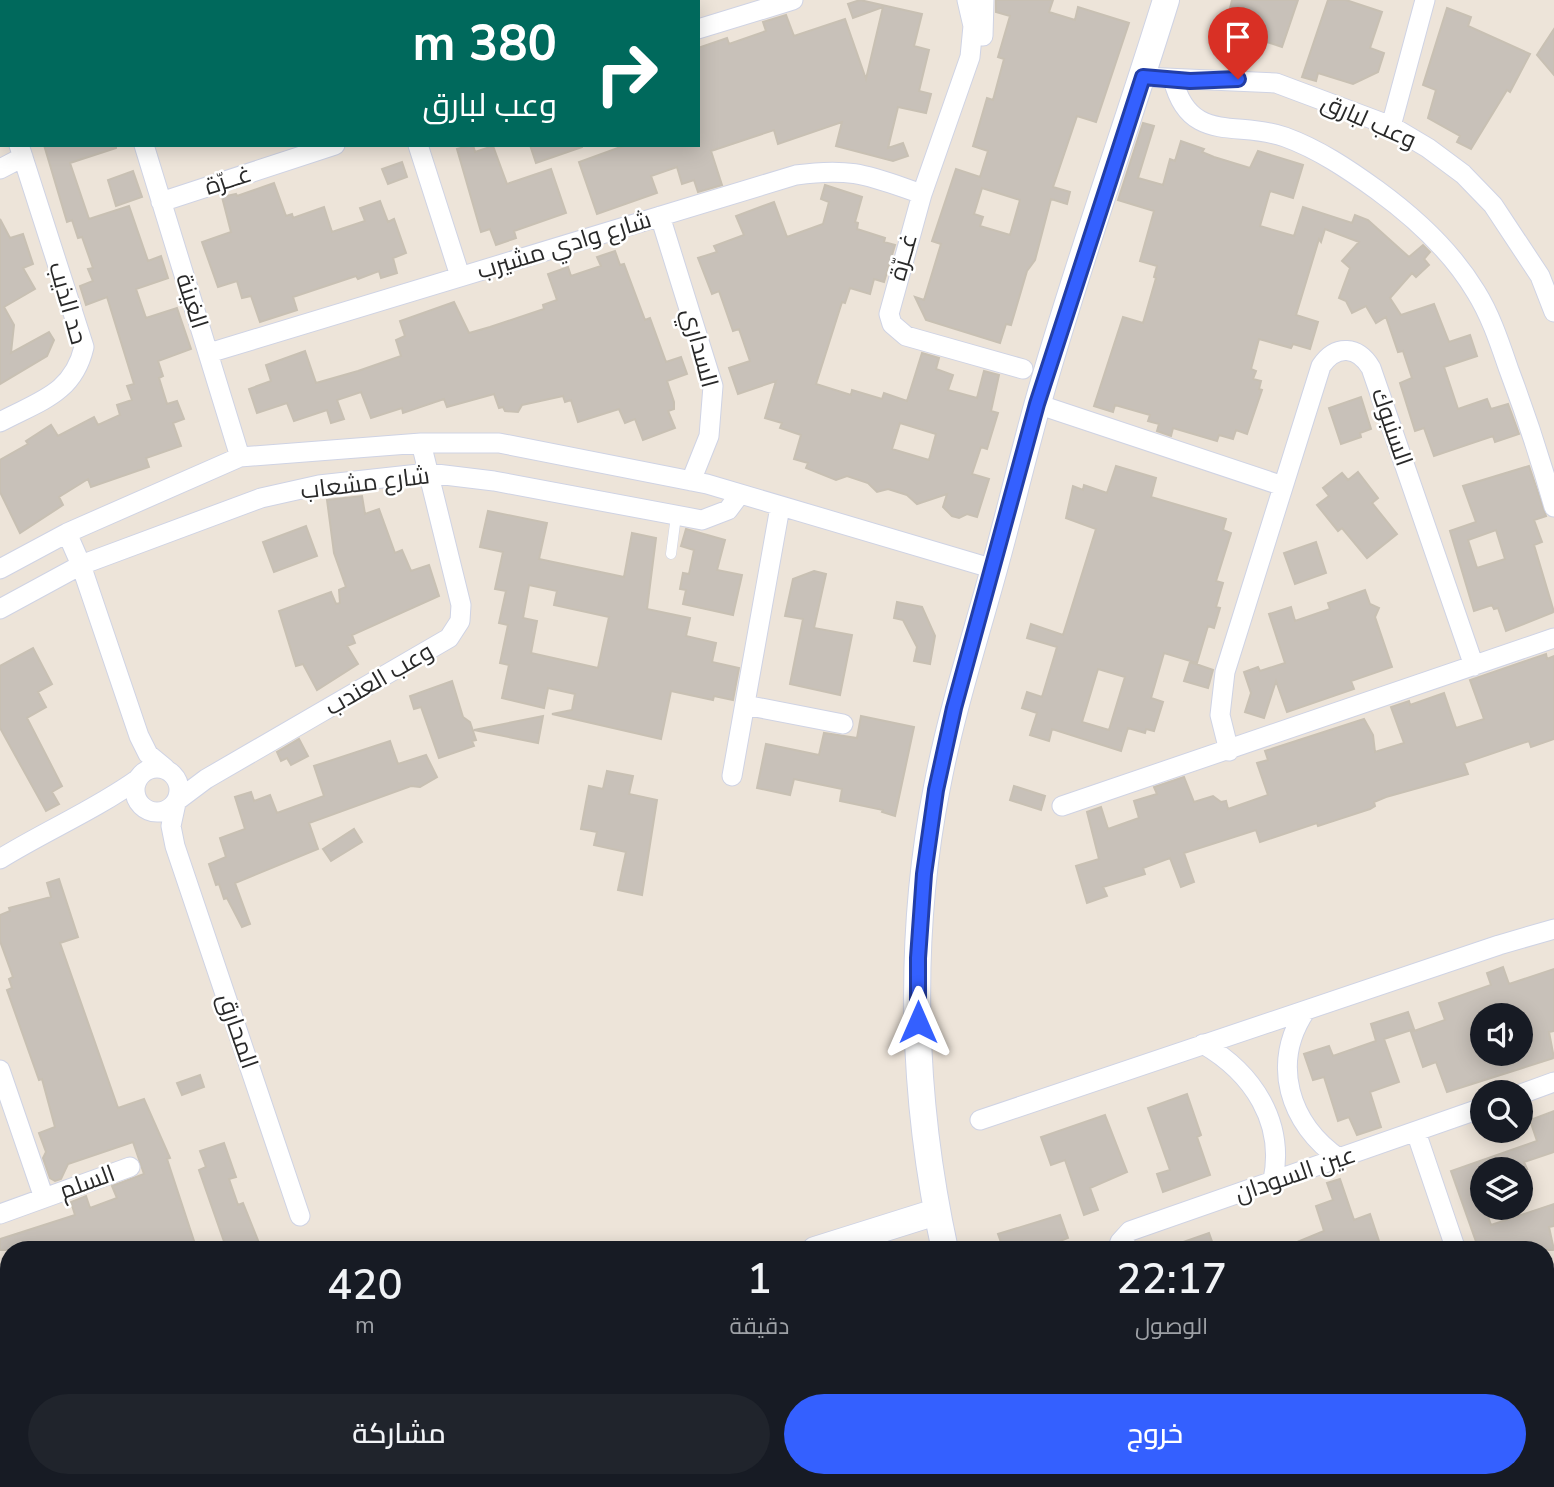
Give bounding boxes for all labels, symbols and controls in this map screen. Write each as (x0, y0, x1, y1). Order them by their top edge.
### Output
pin (1208, 7, 1268, 79)
text: 380 m (413, 10, 557, 77)
icon: arrive (1219, 18, 1257, 56)
icon: right (581, 28, 672, 119)
text: وعب لبارق (423, 84, 557, 127)
street label: وعب لبارق (1316, 86, 1422, 156)
street label: غــرّة (200, 157, 256, 203)
street label: شارع وادي مشيرب (473, 203, 656, 289)
street label: غــرّة (881, 230, 925, 284)
street label: حد الذيب (41, 258, 95, 348)
street label: الغينة (168, 269, 216, 333)
street label: السداري (672, 305, 726, 392)
street label: السنبوك (1364, 384, 1420, 470)
street label: شارع مشعاب (299, 459, 431, 507)
street label: وعب العندب (319, 635, 439, 723)
position arrow (881, 985, 955, 1059)
street label: المحارق (210, 989, 266, 1073)
map controls (1470, 1003, 1533, 1220)
button: sound (1470, 1003, 1533, 1066)
button: search (1470, 1080, 1533, 1143)
street label: عين السودان (1230, 1138, 1360, 1210)
street label: السلم (55, 1157, 119, 1207)
button: layers (1470, 1157, 1533, 1220)
text: 1 (747, 1251, 772, 1308)
text: 22:17 (1116, 1251, 1227, 1308)
text: 420 (327, 1257, 403, 1314)
text: m (355, 1310, 375, 1341)
text: دقيقة (730, 1311, 789, 1342)
text: الوصول (1135, 1311, 1208, 1342)
button: مشاركة (28, 1394, 770, 1474)
button: خروج (784, 1394, 1526, 1474)

